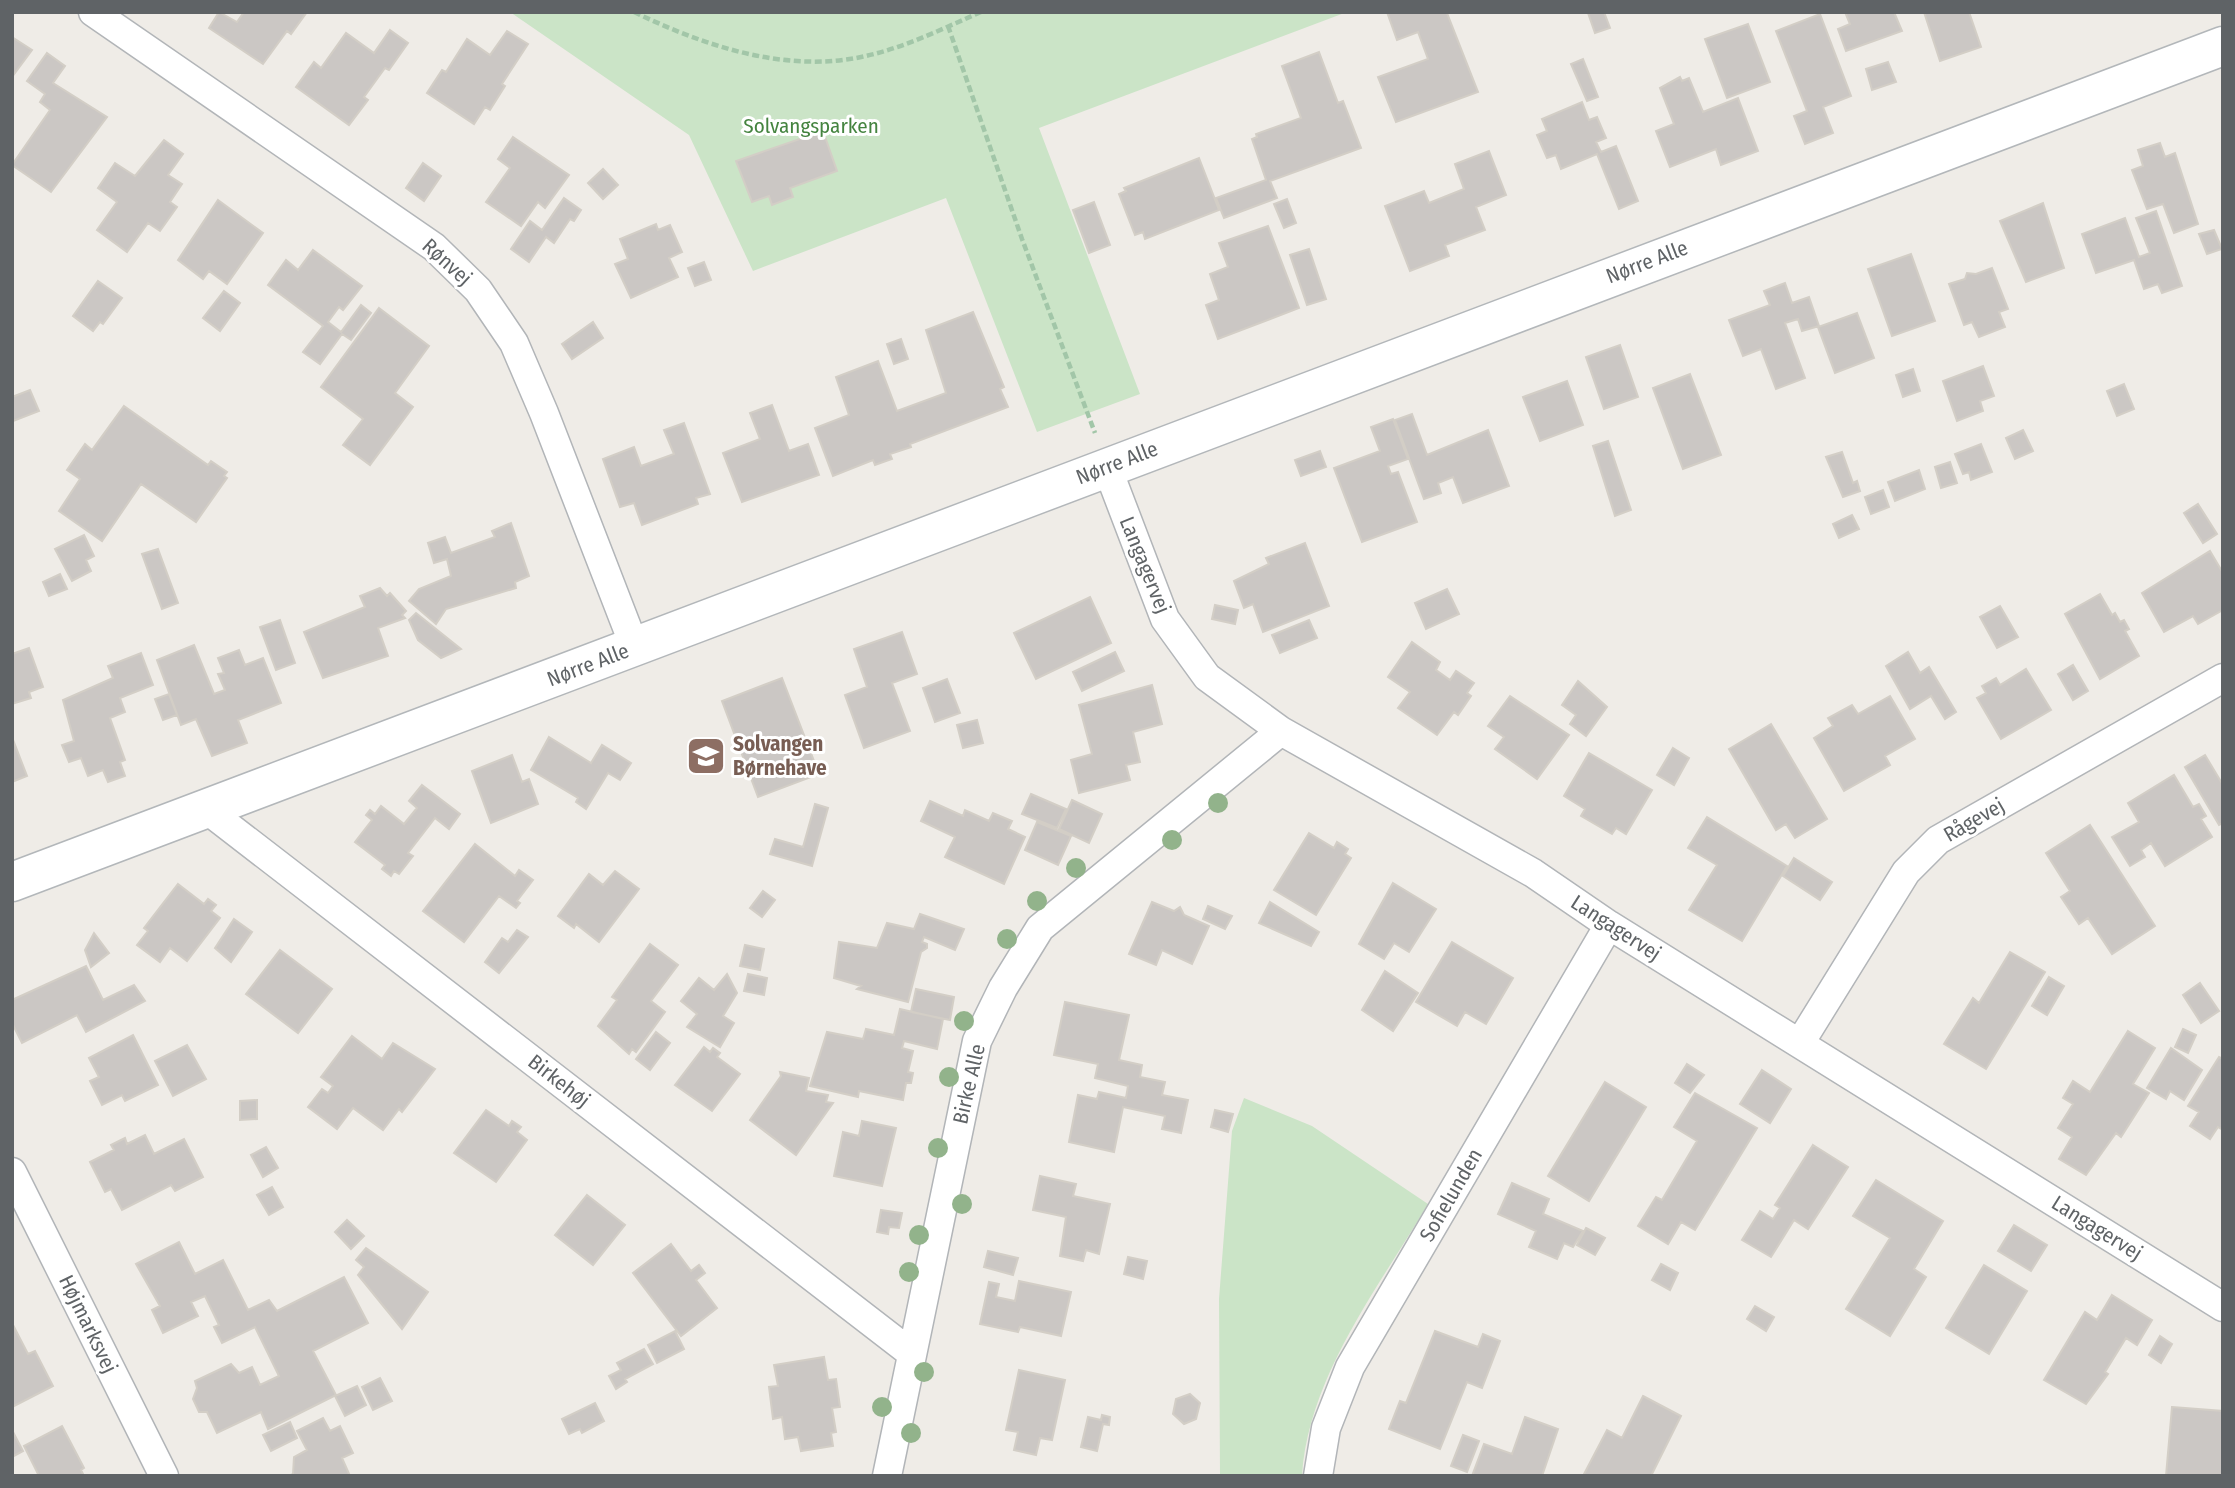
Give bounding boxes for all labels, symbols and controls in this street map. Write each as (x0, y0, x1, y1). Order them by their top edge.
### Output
park label: Solvangsparken (743, 113, 879, 139)
street label: Rønvej (417, 233, 477, 291)
street label: Nørre Alle (1602, 235, 1692, 289)
street label: Nørre Alle (1072, 436, 1162, 490)
street label: Langagervej (1114, 513, 1176, 617)
street label: Nørre Alle (543, 638, 633, 692)
place label: Solvangen Børnehave (733, 731, 827, 781)
school or university icon: Solvangen Børnehave (685, 735, 727, 777)
street label: Rågevej (1939, 792, 2009, 848)
street label: Langagervej (1566, 889, 1666, 967)
street label: Birke Alle (947, 1041, 991, 1127)
street label: Birkehøj (523, 1049, 595, 1113)
street label: Sofielunden (1414, 1144, 1488, 1246)
street label: Langagervej (2047, 1190, 2147, 1266)
street label: Højmarksvej (53, 1271, 123, 1377)

